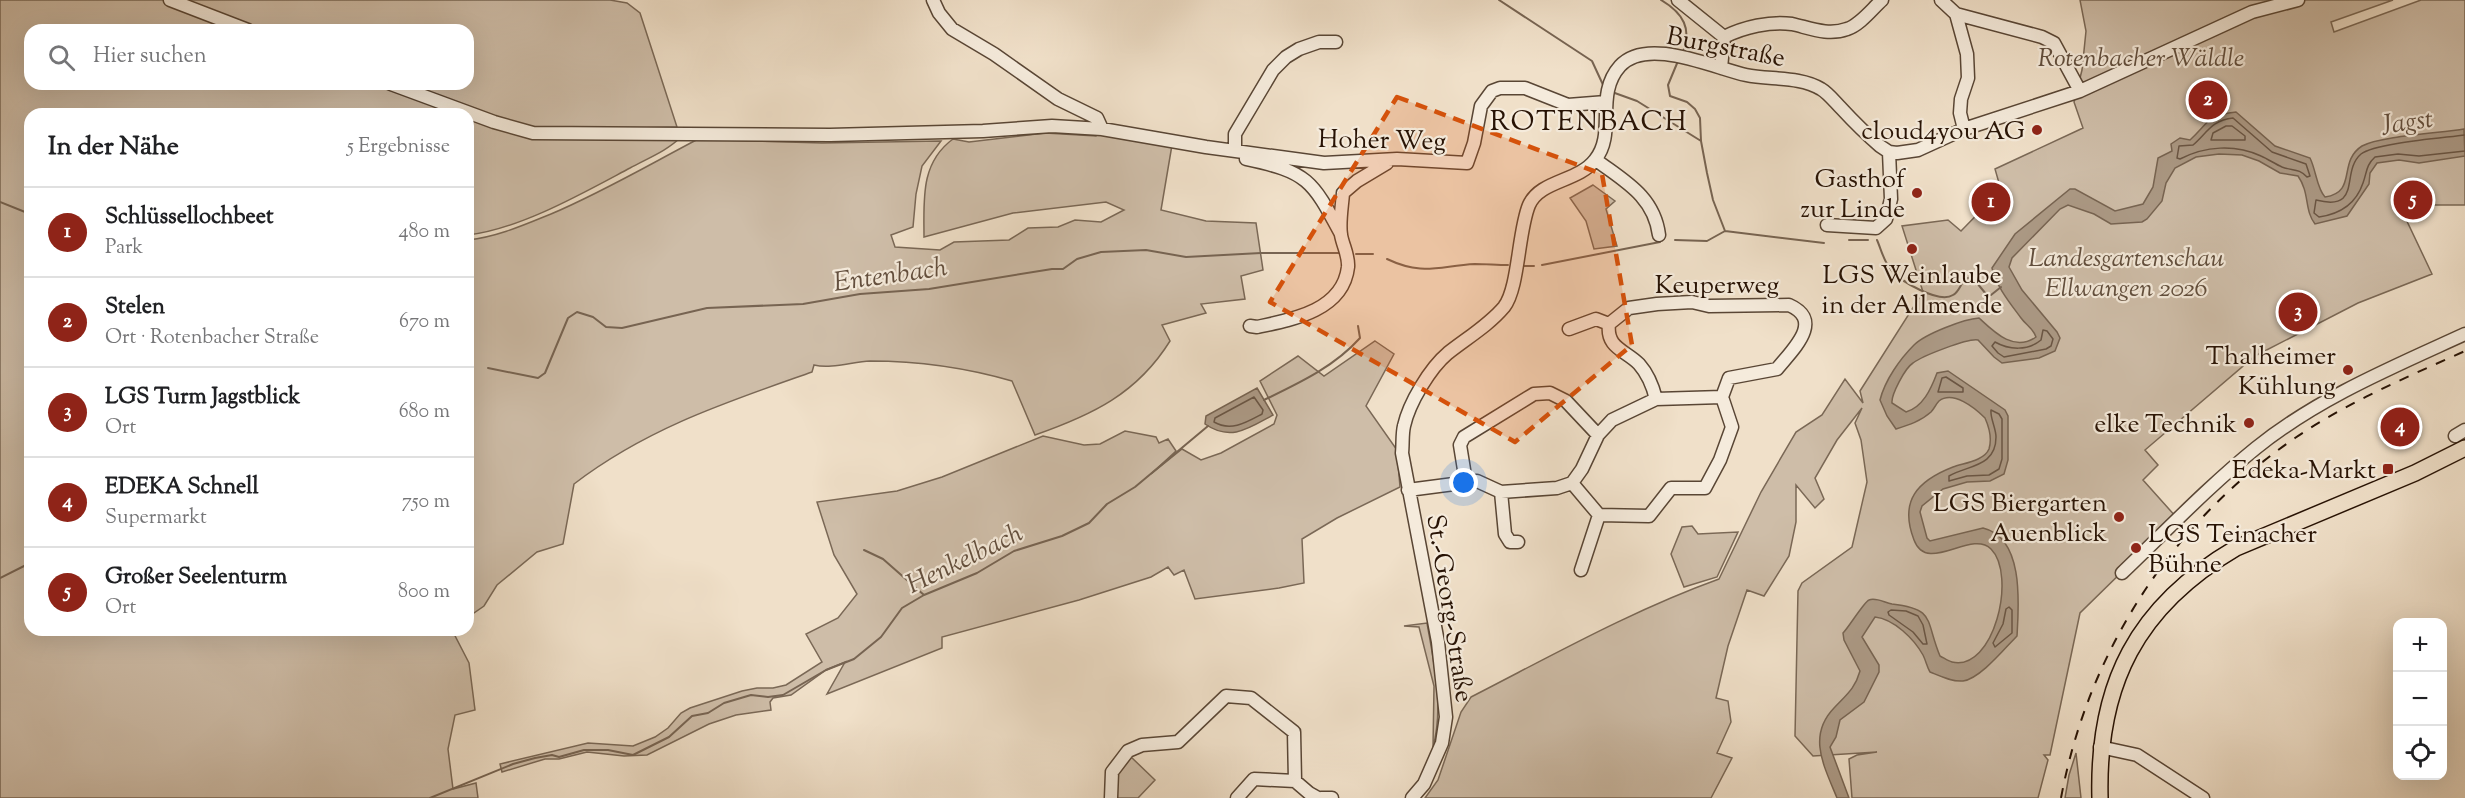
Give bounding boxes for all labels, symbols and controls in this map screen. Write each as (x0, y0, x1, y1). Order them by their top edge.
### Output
street label: Burgstraße (1663, 19, 1788, 78)
search box (24, 24, 474, 90)
icon: search (45, 41, 78, 74)
text: Hier suchen (93, 41, 207, 73)
park label: Rotenbacher Wäldle (2038, 41, 2244, 78)
pin: 2 (2188, 78, 2228, 122)
water label: Jagst (2378, 101, 2436, 147)
district label: ROTENBACH (1490, 103, 1688, 143)
place label: cloud4you AG (1861, 114, 2025, 151)
street label: Hoher Weg (1318, 122, 1446, 161)
marker: cloud4you AG (2030, 123, 2044, 137)
text: In der Nähe (48, 129, 179, 166)
text: 5 Ergebnisse (347, 133, 450, 162)
place label: Gasthof zur Linde (1800, 162, 1906, 229)
pin: 5 (2394, 178, 2432, 222)
pin: 1 (1972, 180, 2010, 224)
marker: Gasthof zur Linde (1910, 186, 1924, 200)
text: Schlüssellochbeet (105, 202, 273, 234)
text: 1 (64, 218, 71, 247)
text: 480 m (399, 218, 450, 247)
text: Park (105, 234, 143, 263)
park label: Landesgartenschau Ellwangen 2026 (2028, 241, 2224, 308)
marker: LGS Weinlaube in der Allmende (1905, 242, 1919, 256)
water label: Entenbach (831, 249, 950, 304)
place label: LGS Weinlaube in der Allmende (1822, 258, 2002, 325)
street label: Keuperweg (1655, 268, 1779, 305)
pin: 3 (2278, 290, 2318, 334)
text: Stelen (105, 292, 165, 324)
text: 2 (63, 308, 72, 337)
text: 670 m (399, 308, 450, 337)
text: Ort · Rotenbacher Straße (105, 324, 319, 353)
place label: Thalheimer Kühlung (2206, 339, 2336, 406)
marker: Thalheimer Kühlung (2341, 363, 2355, 377)
text: LGS Turm Jagstblick (105, 382, 300, 414)
text: 3 (63, 398, 72, 427)
text: 680 m (399, 398, 450, 427)
pin: 4 (2380, 404, 2420, 450)
place label: elke Technik (2094, 407, 2237, 444)
text: Ort (105, 414, 136, 443)
marker: elke Technik (2242, 416, 2256, 430)
place label: Edeka-Markt (2232, 453, 2376, 490)
marker: Edeka-Markt (2381, 462, 2395, 476)
your location (1449, 468, 1478, 497)
text: EDEKA Schnell (105, 472, 259, 504)
place label: LGS Biergarten Auenblick (1933, 486, 2107, 553)
text: 4 (62, 488, 73, 517)
text: 750 m (402, 488, 450, 517)
text: Supermarkt (105, 504, 207, 533)
marker: LGS Biergarten Auenblick (2112, 510, 2126, 524)
street label: St.-Georg-Straße (1415, 512, 1482, 705)
water label: Henkelbach (900, 515, 1030, 605)
place label: LGS Teinacher Bühne (2148, 517, 2317, 584)
marker: LGS Teinacher Bühne (2129, 541, 2143, 555)
text: Großer Seelenturm (105, 562, 287, 594)
text: 5 (64, 578, 71, 607)
text: 800 m (398, 578, 450, 607)
text: Ort (105, 594, 136, 623)
map controls (2393, 618, 2447, 780)
button: + (2393, 618, 2447, 672)
button: − (2393, 672, 2447, 726)
button: locate (2393, 726, 2447, 780)

